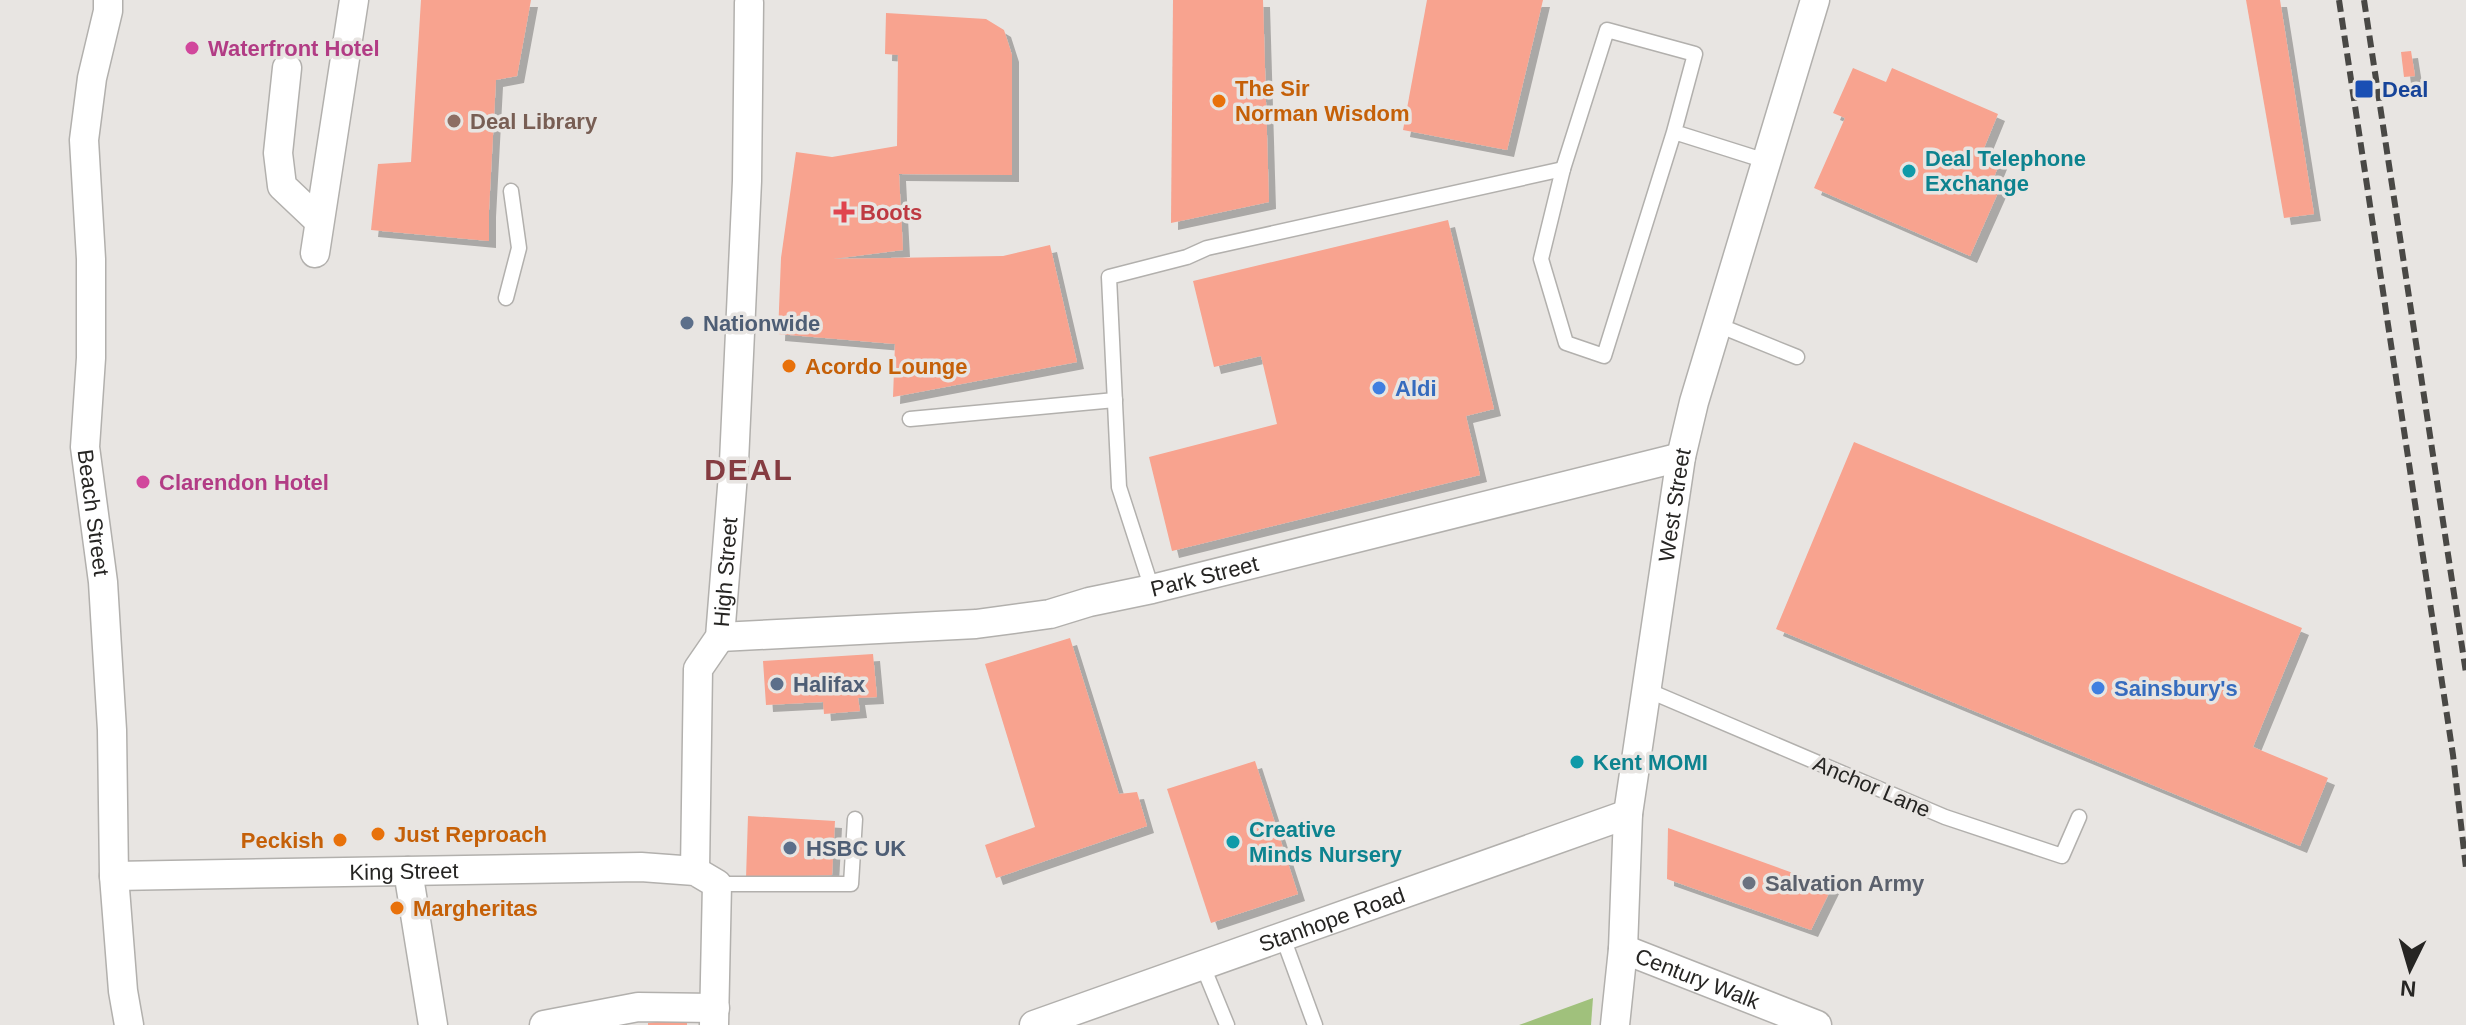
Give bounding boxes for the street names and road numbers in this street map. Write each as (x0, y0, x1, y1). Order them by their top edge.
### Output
street label: West Street (1654, 446, 1696, 564)
street label: Beach Street (72, 448, 114, 577)
street label: High Street (709, 516, 743, 628)
street label: Park Street (1148, 551, 1261, 602)
street label: Anchor Lane (1809, 751, 1934, 822)
street label: King Street (349, 858, 459, 885)
street label: Stanhope Road (1256, 882, 1408, 957)
street label: Century Walk (1632, 943, 1764, 1015)

